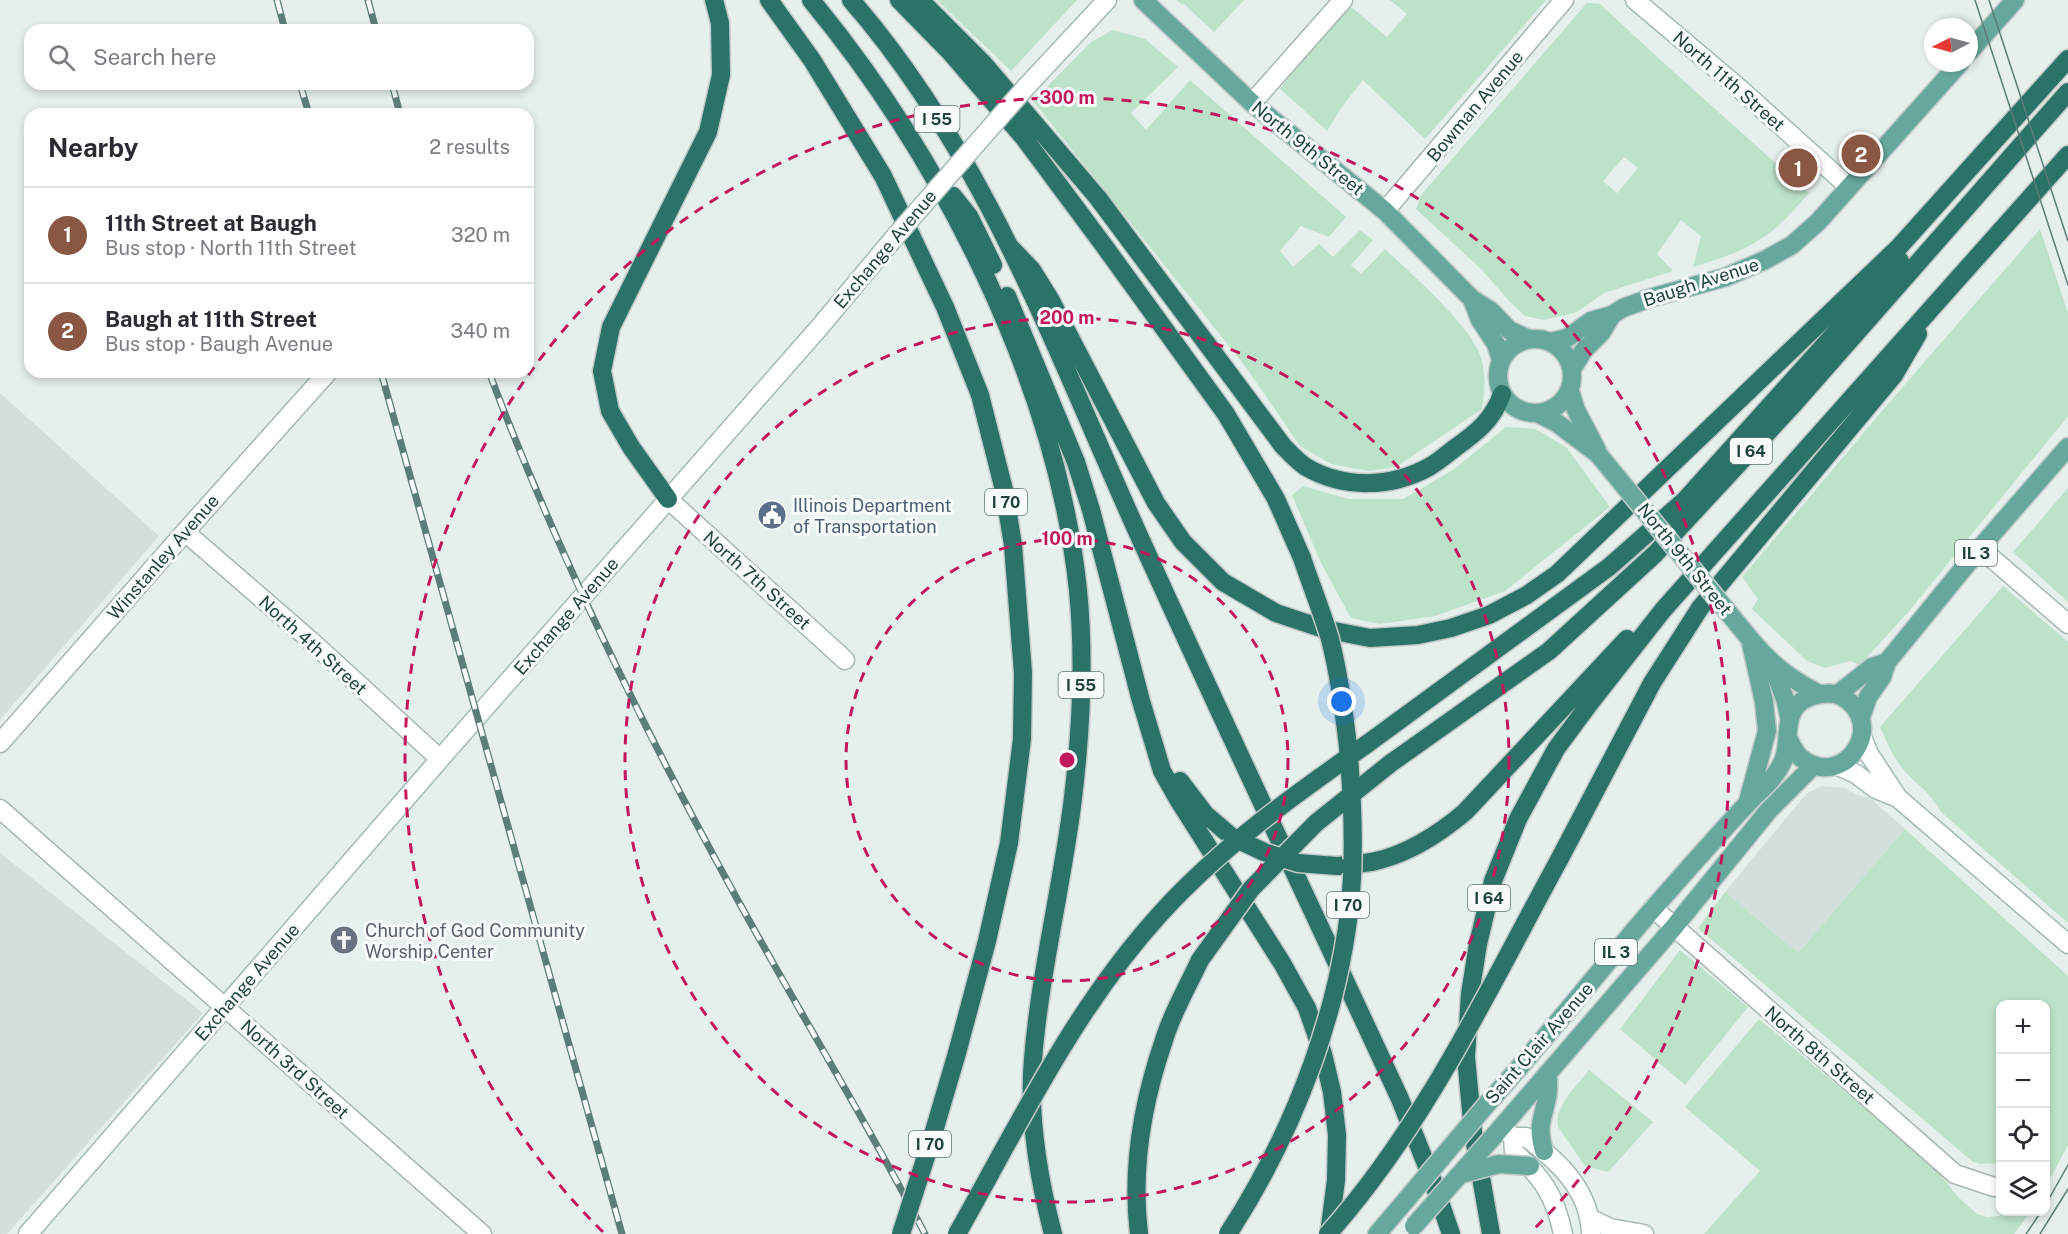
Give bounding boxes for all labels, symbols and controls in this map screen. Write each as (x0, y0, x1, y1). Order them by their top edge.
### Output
north arrow (1924, 18, 1978, 72)
search box (24, 24, 534, 90)
street label: North 11th Street (1669, 27, 1789, 135)
icon: search (45, 41, 78, 74)
text: Search here (93, 44, 217, 70)
street label: Bowman Avenue (1423, 46, 1527, 166)
text: 300 m (1039, 87, 1095, 108)
street label: North 9th Street (1248, 97, 1368, 199)
road number: I 55 (914, 106, 960, 132)
text: Nearby (48, 132, 138, 163)
pin: 2 (1842, 132, 1880, 176)
text: 2 results (429, 135, 510, 159)
pin: 1 (1778, 146, 1818, 190)
street label: Exchange Avenue (829, 185, 941, 313)
text: 11th Street at Baugh (105, 210, 317, 236)
text: 1 (63, 223, 72, 247)
text: 320 m (451, 223, 510, 247)
text: Bus stop · North 11th Street (105, 236, 356, 260)
street label: Baugh Avenue (1641, 253, 1761, 311)
text: Baugh at 11th Street (105, 306, 317, 332)
text: 200 m (1040, 307, 1094, 328)
text: 2 (61, 319, 74, 343)
text: 340 m (450, 319, 510, 343)
text: Bus stop · Baugh Avenue (105, 332, 333, 356)
road number: I 64 (1730, 438, 1772, 464)
road number: I 70 (985, 489, 1027, 515)
street label: Winstanley Avenue (103, 490, 223, 624)
place label: Illinois Department of Transportation (793, 495, 951, 537)
public building icon: Illinois Department of Transportation (756, 499, 788, 531)
street label: North 9th Street (1634, 499, 1736, 619)
street label: North 7th Street (699, 526, 815, 634)
text: 100 m (1041, 528, 1093, 549)
road number: IL 3 (1955, 540, 1997, 566)
street label: Exchange Avenue (509, 553, 623, 679)
street label: North 4th Street (255, 591, 371, 699)
road number: I 55 (1058, 672, 1104, 698)
your location (1327, 687, 1356, 716)
centre of rings (1057, 750, 1077, 770)
road number: I 64 (1468, 885, 1510, 911)
road number: I 70 (1327, 892, 1369, 918)
street label: Exchange Avenue (190, 919, 304, 1045)
place label: Church of God Community Worship Center (365, 920, 585, 962)
church icon: Church of God Community Worship Center (328, 924, 360, 956)
road number: IL 3 (1595, 939, 1637, 965)
street label: Saint Clair Avenue (1481, 978, 1597, 1108)
map controls (1996, 1000, 2050, 1216)
button: + (1996, 1000, 2050, 1054)
street label: North 8th Street (1761, 1002, 1879, 1108)
street label: North 3rd Street (237, 1015, 353, 1123)
button: − (1996, 1054, 2050, 1108)
button: locate (1996, 1108, 2050, 1162)
road number: I 70 (909, 1131, 951, 1157)
button: layers (1996, 1162, 2050, 1216)

